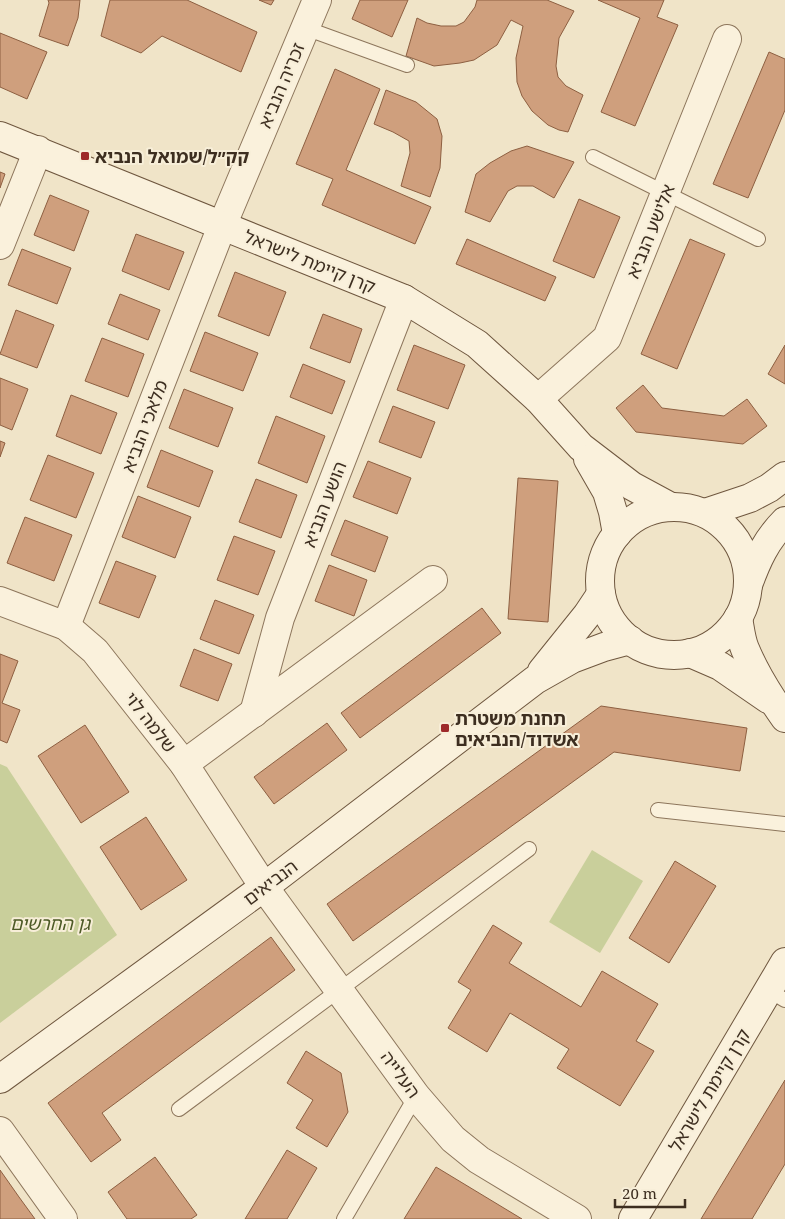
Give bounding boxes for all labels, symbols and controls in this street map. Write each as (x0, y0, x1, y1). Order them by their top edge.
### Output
street label: זכריה הנביא (252, 39, 310, 131)
place label: קק״ל/שמואל הנביא (95, 144, 250, 168)
marker: קק״ל/שמואל הנביא (79, 150, 91, 162)
street label: אלישע הנביא (620, 180, 680, 282)
street label: קרן קיימת לישראל (241, 224, 379, 298)
street label: מלאכי הנביא (115, 376, 173, 476)
street label: הושע הנביא (297, 458, 351, 550)
street label: שלמה לוי (120, 687, 182, 757)
place label: תחנת משטרת אשדוד/הנביאים (455, 706, 578, 751)
marker: תחנת משטרת אשדוד/הנביאים (439, 722, 451, 734)
street label: הנביאים (238, 854, 302, 910)
park label: גן החרשים (10, 911, 91, 935)
street label: קרן קיימת לישראל (663, 1024, 755, 1156)
street label: העלייה (376, 1046, 426, 1102)
scale bar (615, 1176, 685, 1208)
text: 20 m (622, 1183, 657, 1203)

